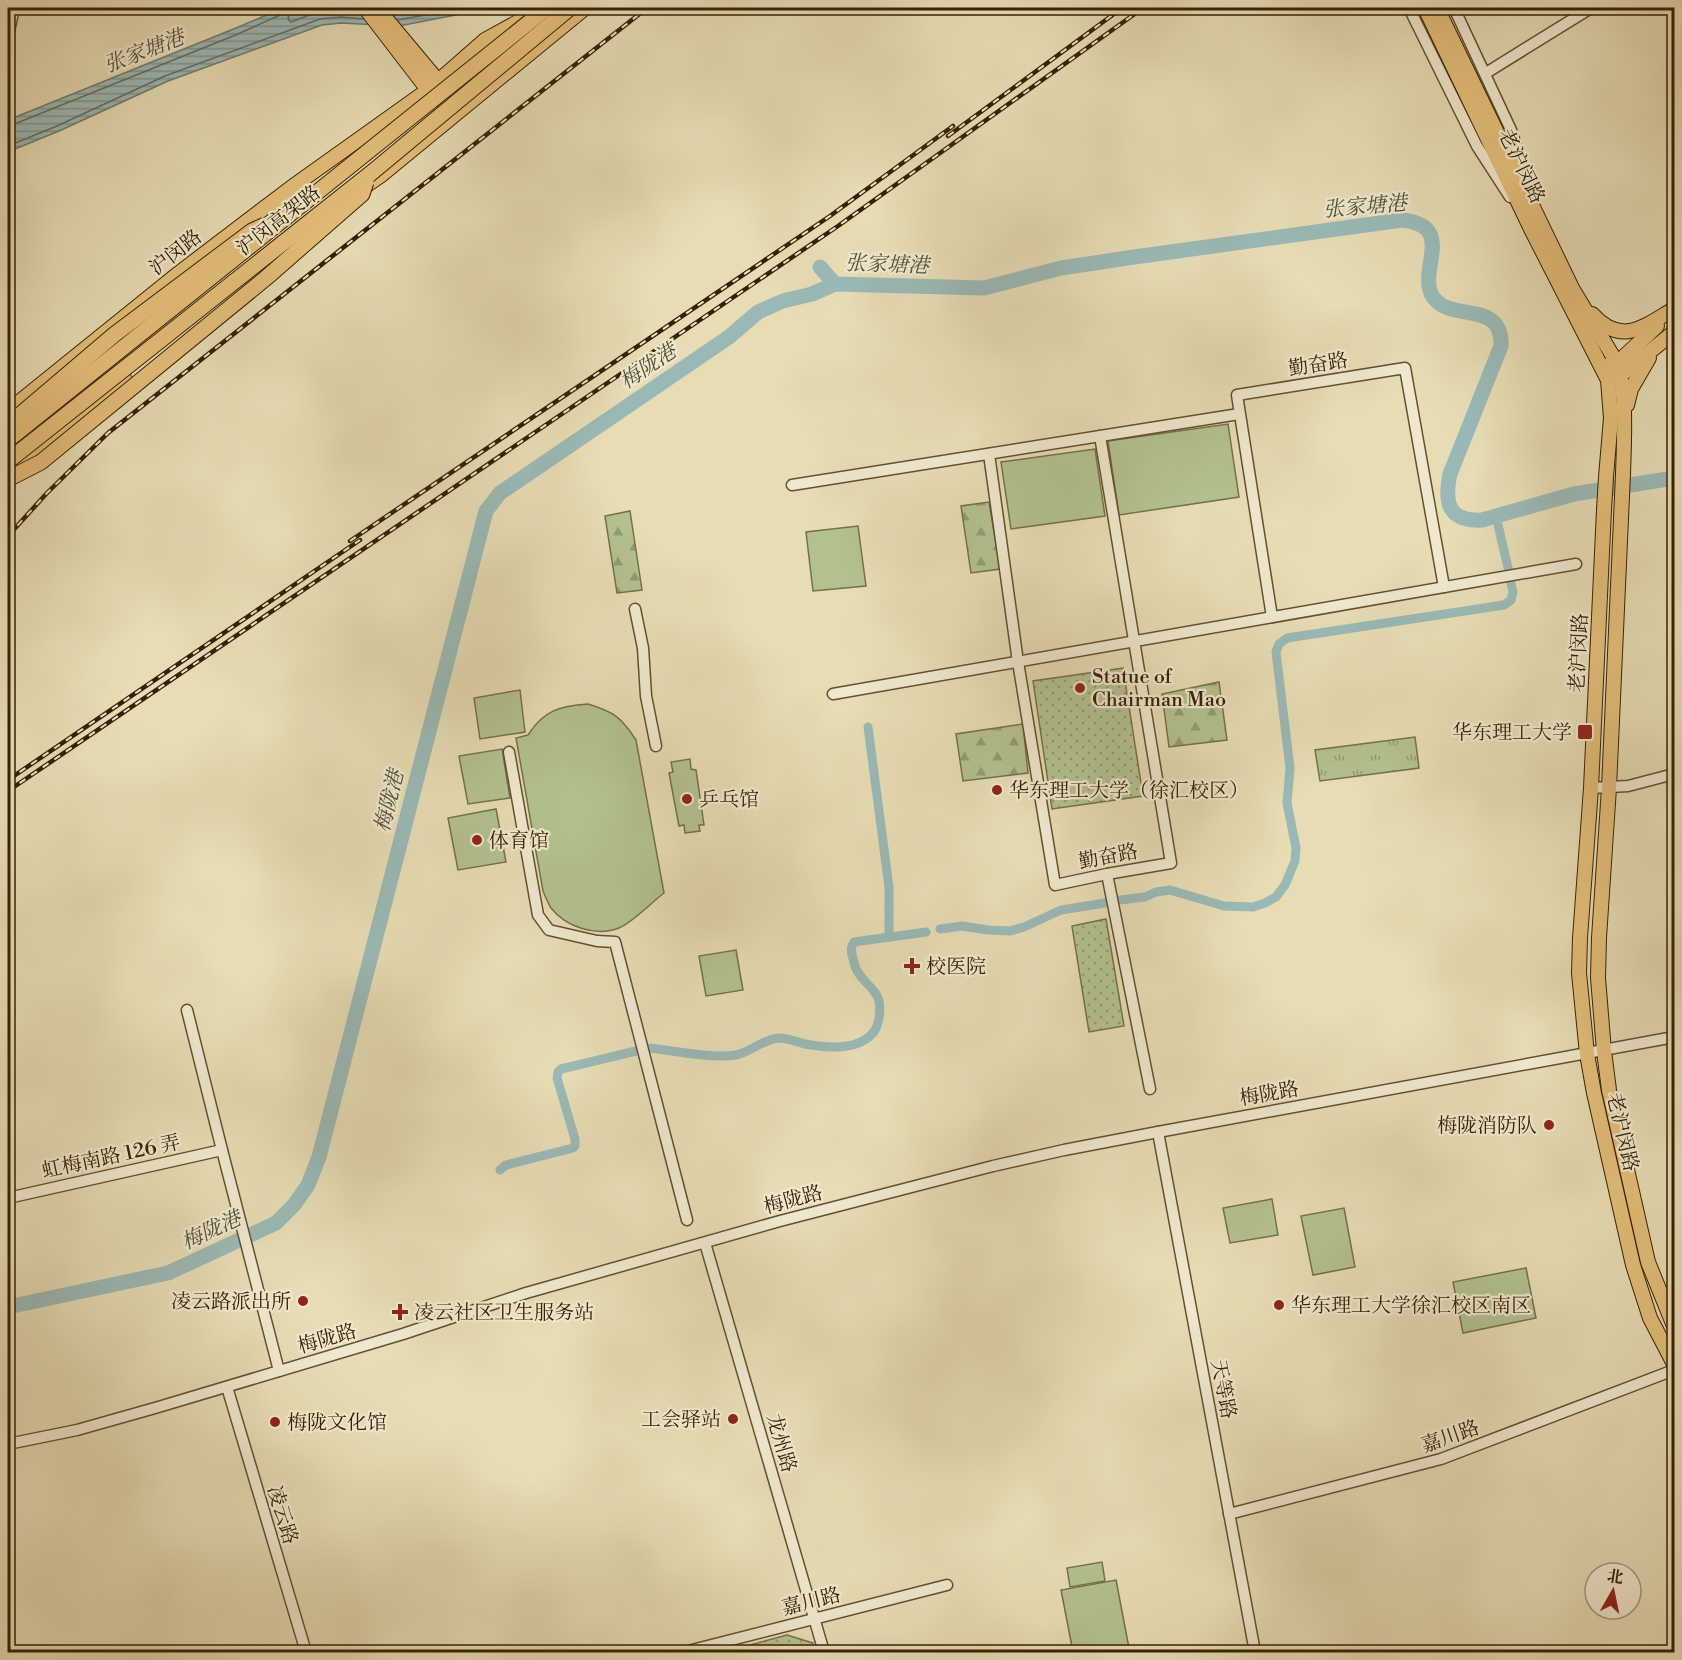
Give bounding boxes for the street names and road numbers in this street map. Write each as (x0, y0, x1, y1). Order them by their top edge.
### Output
street label: 老沪闵路 (1492, 125, 1549, 208)
street label: 沪闵高架路 (232, 181, 326, 262)
street label: 沪闵路 (145, 225, 207, 282)
street label: 勤奋路 (1287, 348, 1350, 383)
street label: 老沪闵路 (1565, 612, 1594, 694)
street label: 勤奋路 (1076, 839, 1140, 875)
street label: 梅陇路 (1238, 1077, 1301, 1112)
street label: 老沪闵路 (1600, 1091, 1643, 1174)
street label: 虹梅南路 126 弄 (40, 1131, 183, 1184)
street label: 梅陇路 (761, 1181, 826, 1220)
street label: 梅陇路 (295, 1319, 360, 1360)
street label: 天等路 (1205, 1357, 1241, 1421)
street label: 龙州路 (760, 1411, 801, 1476)
street label: 嘉川路 (1418, 1416, 1483, 1459)
street label: 凌云路 (261, 1483, 302, 1548)
street label: 嘉川路 (779, 1583, 843, 1622)

